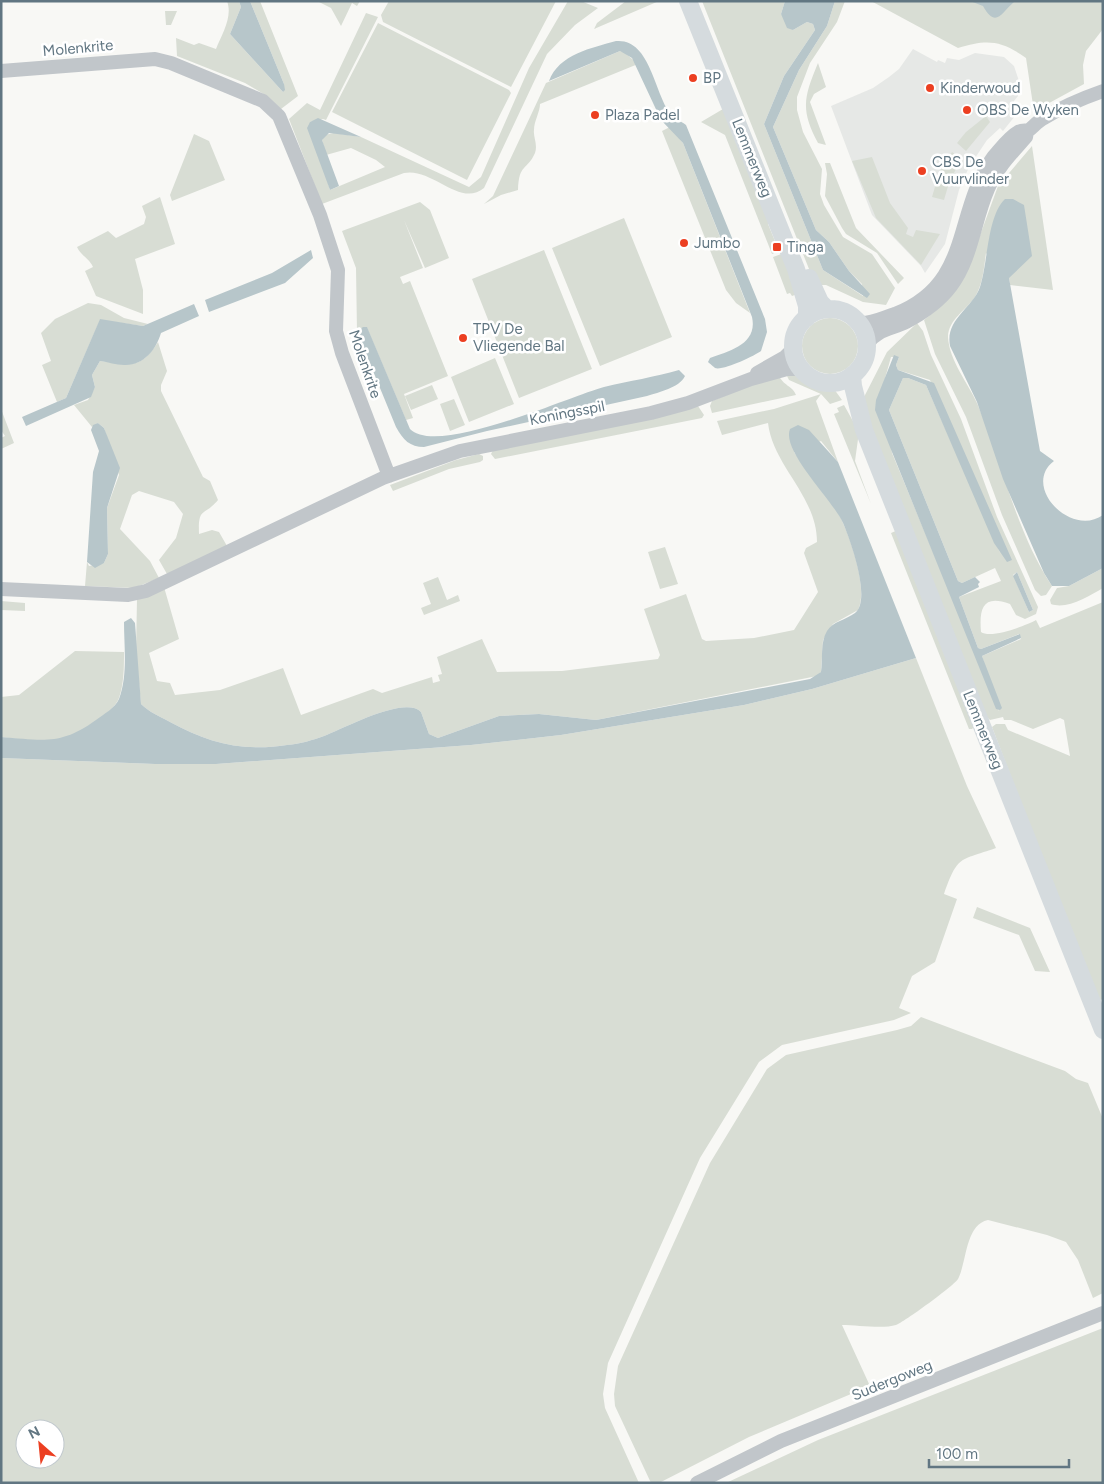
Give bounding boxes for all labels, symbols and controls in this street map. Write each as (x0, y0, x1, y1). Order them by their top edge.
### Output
street label: Molenkrite (42, 36, 114, 60)
place label: BP (703, 69, 721, 87)
marker: BP (687, 72, 699, 84)
place label: Kinderwoud (940, 79, 1021, 97)
marker: Kinderwoud (924, 82, 936, 94)
place label: OBS De Wyken (977, 101, 1079, 119)
marker: OBS De Wyken (961, 104, 973, 116)
place label: Plaza Padel (605, 106, 680, 124)
marker: Plaza Padel (589, 109, 601, 121)
street label: Lemmerweg (728, 116, 776, 200)
place label: CBS De Vuurvlinder (932, 153, 1009, 188)
marker: CBS De Vuurvlinder (916, 165, 928, 177)
place label: Jumbo (694, 234, 741, 252)
marker: Jumbo (678, 237, 690, 249)
place label: Tinga (787, 238, 824, 256)
marker: Tinga (771, 241, 783, 253)
place label: TPV De Vliegende Bal (473, 320, 565, 355)
street label: Molenkrite (345, 328, 385, 400)
marker: TPV De Vliegende Bal (457, 332, 469, 344)
street label: Koningsspil (528, 397, 606, 429)
street label: Lemmerweg (959, 688, 1007, 772)
street label: Sudergoweg (849, 1356, 935, 1404)
north arrow (15, 1419, 65, 1469)
text: N (26, 1423, 43, 1443)
scale bar (929, 1436, 1069, 1468)
text: 100 m (936, 1445, 978, 1463)

